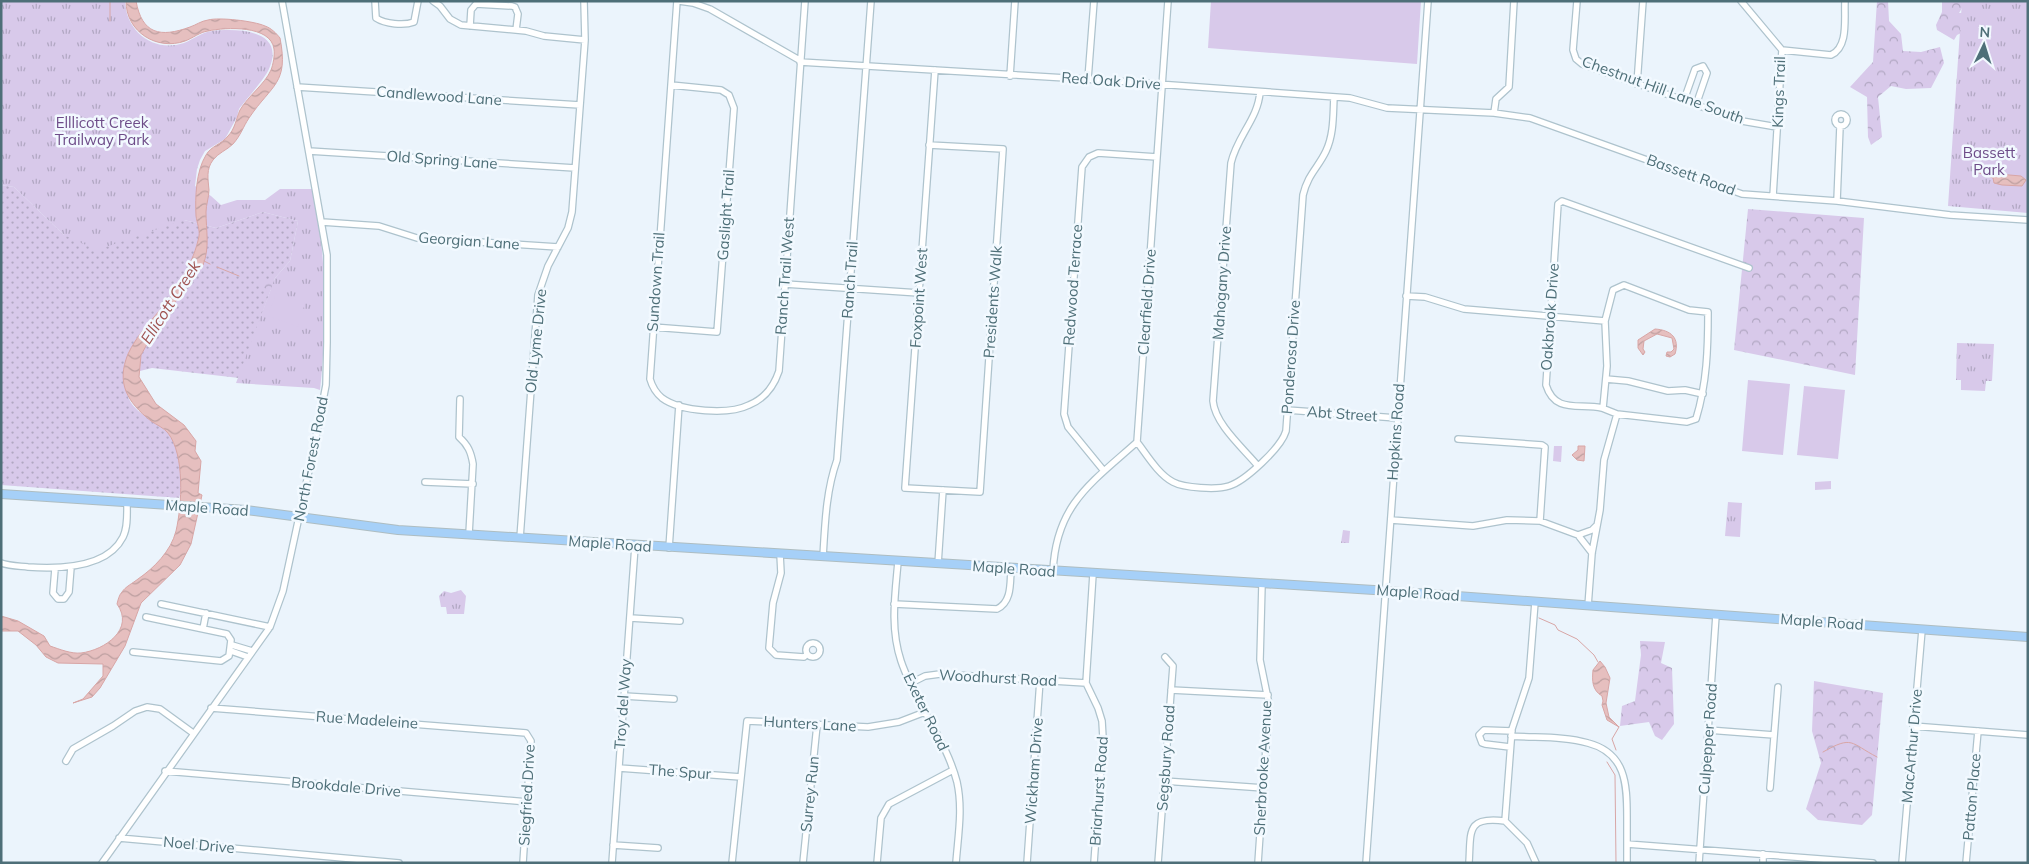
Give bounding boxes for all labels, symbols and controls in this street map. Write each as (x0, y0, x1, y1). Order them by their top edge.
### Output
north arrow (1959, 20, 2009, 70)
text: N (1979, 23, 1991, 41)
street label: Chestnut Hill Lane South (1579, 51, 1747, 128)
street label: Kings Trail (1768, 56, 1789, 128)
street label: Red Oak Drive (1061, 68, 1161, 93)
street label: Candlewood Lane (376, 82, 502, 109)
park label: Elllicott Creek Trailway Park (55, 113, 150, 149)
park label: Bassett Park (1963, 143, 2015, 179)
street label: Old Spring Lane (386, 146, 498, 173)
street label: Bassett Road (1644, 150, 1738, 199)
street label: Gaslight Trail (713, 169, 738, 261)
street label: Ranch Trail West (771, 216, 798, 336)
street label: Redwood Terrace (1059, 224, 1086, 346)
street label: Mahogany Drive (1208, 225, 1235, 341)
street label: Georgian Lane (418, 227, 520, 254)
street label: Sundown Trail (643, 232, 668, 332)
street label: Ranch Trail (837, 241, 862, 319)
street label: Presidents Walk (979, 245, 1006, 359)
street label: Foxpoint West (906, 247, 931, 349)
street label: Clearfield Drive (1133, 248, 1160, 356)
water label: Ellicott Creek (136, 256, 205, 347)
street label: Oakbrook Drive (1536, 263, 1563, 371)
street label: Old Lyme Drive (521, 288, 550, 394)
street label: Ponderosa Drive (1277, 299, 1304, 415)
street label: Hopkins Road (1383, 383, 1408, 481)
street label: North Forest Road (289, 395, 332, 523)
street label: Abt Street (1306, 402, 1378, 425)
street label: Maple Road (165, 495, 249, 520)
street label: Maple Road (568, 531, 652, 556)
street label: Maple Road (972, 556, 1056, 581)
street label: Maple Road (1376, 580, 1460, 605)
street label: Maple Road (1780, 609, 1864, 634)
street label: Troy del Way (610, 658, 635, 750)
street label: Woodhurst Road (939, 665, 1057, 690)
street label: Exeter Road (899, 670, 953, 754)
street label: Culpepper Road (1694, 683, 1721, 795)
street label: MacArthur Drive (1897, 688, 1926, 804)
street label: Sherbrooke Avenue (1249, 700, 1276, 836)
street label: Segsbury Road (1152, 704, 1179, 812)
street label: Rue Madeleine (315, 706, 419, 733)
street label: Hunters Lane (763, 712, 857, 735)
street label: Wickham Drive (1020, 717, 1047, 825)
street label: Briarhurst Road (1085, 736, 1112, 846)
street label: Siegfried Drive (514, 744, 539, 846)
street label: Patton Place (1958, 752, 1985, 841)
street label: Surrey Run (796, 755, 823, 833)
street label: The Spur (648, 760, 712, 783)
street label: Brookdale Drive (290, 772, 402, 801)
street label: Noel Drive (163, 832, 236, 857)

